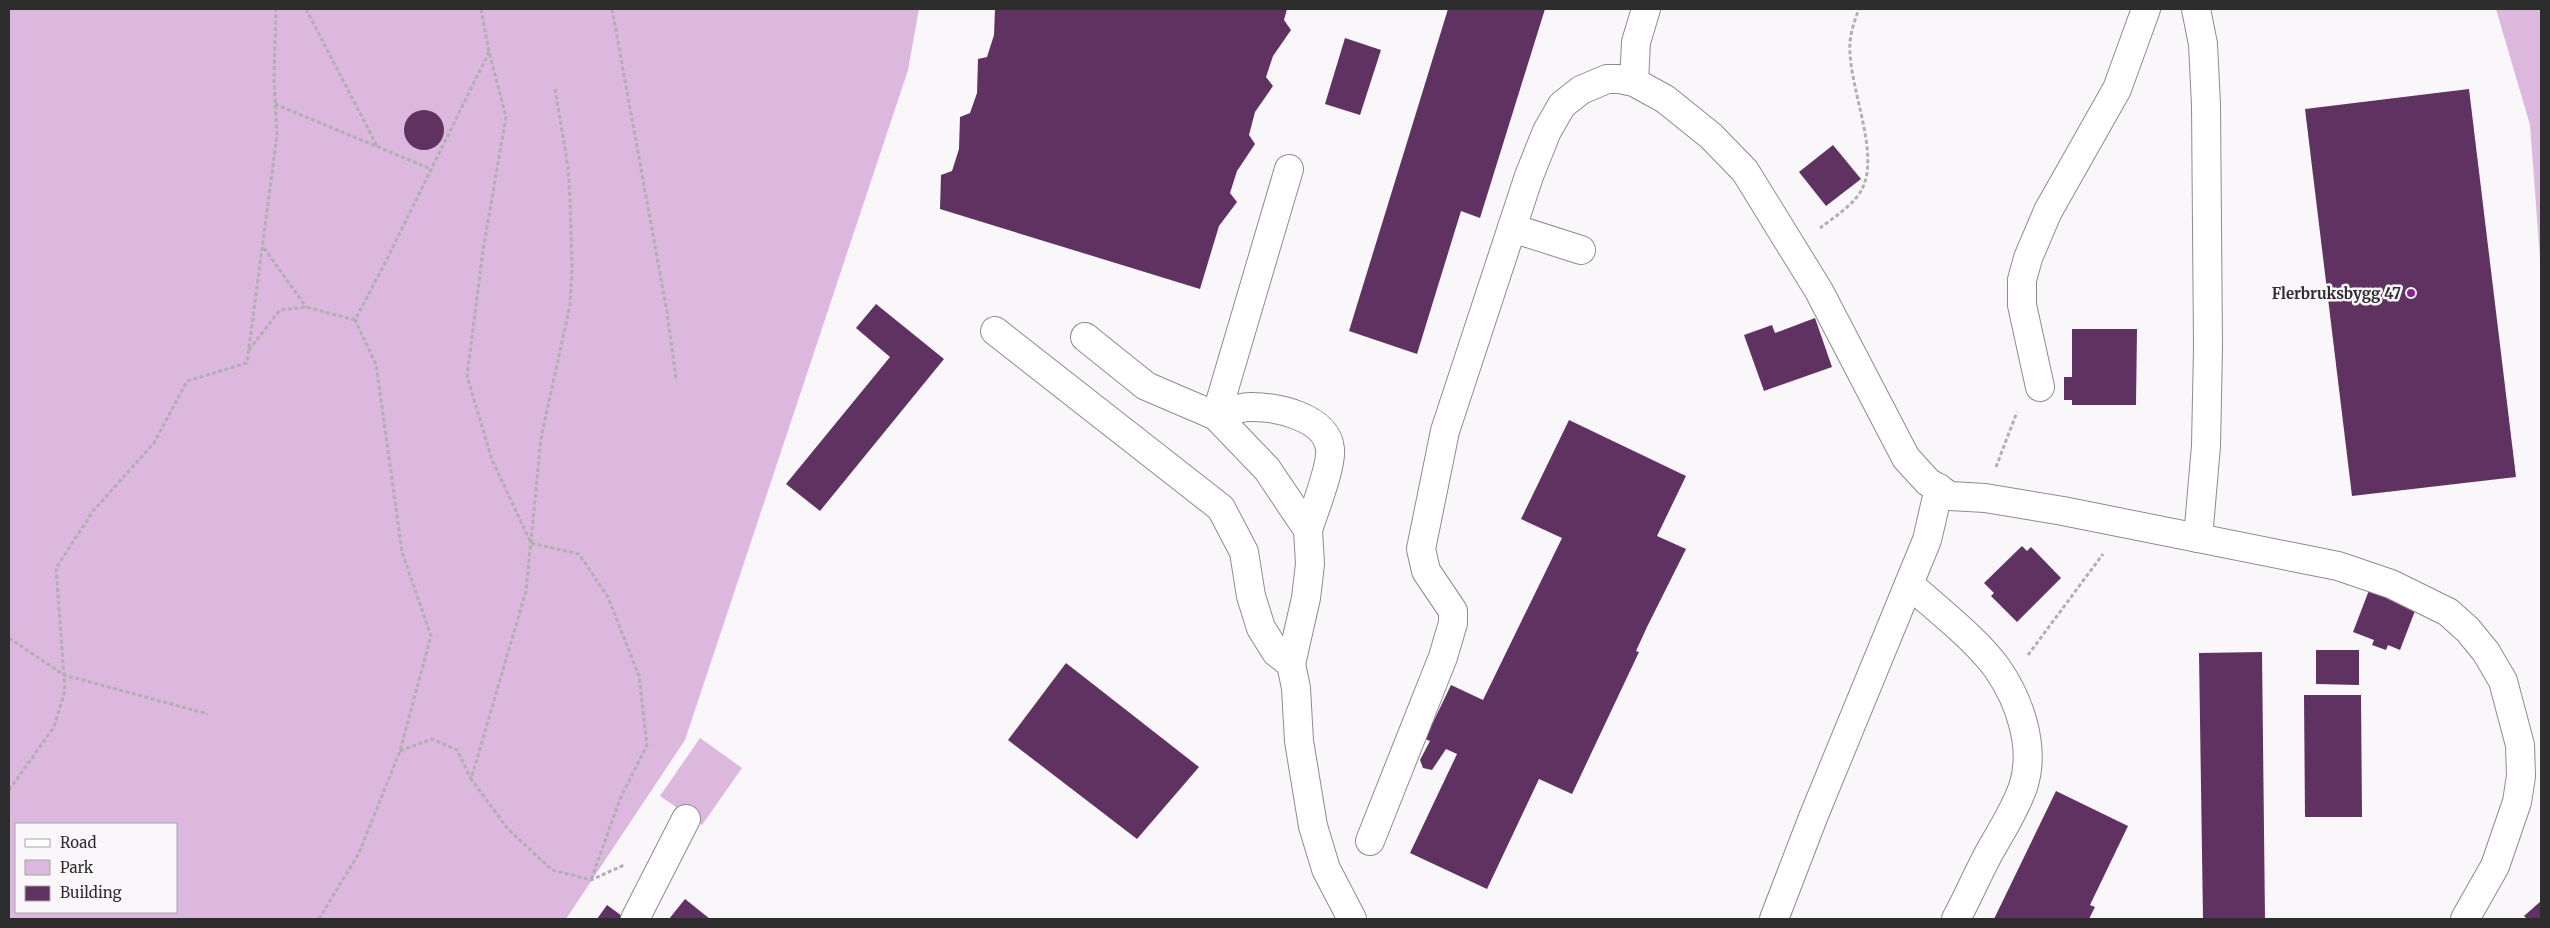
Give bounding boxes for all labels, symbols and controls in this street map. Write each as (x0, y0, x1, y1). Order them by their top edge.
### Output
place label: Flerbruksbygg 47 (2272, 284, 2401, 303)
marker: Flerbruksbygg 47 (2405, 287, 2417, 299)
legend (15, 823, 178, 913)
text: Road (60, 833, 96, 852)
text: Park (60, 858, 94, 877)
text: Building (60, 883, 122, 902)

